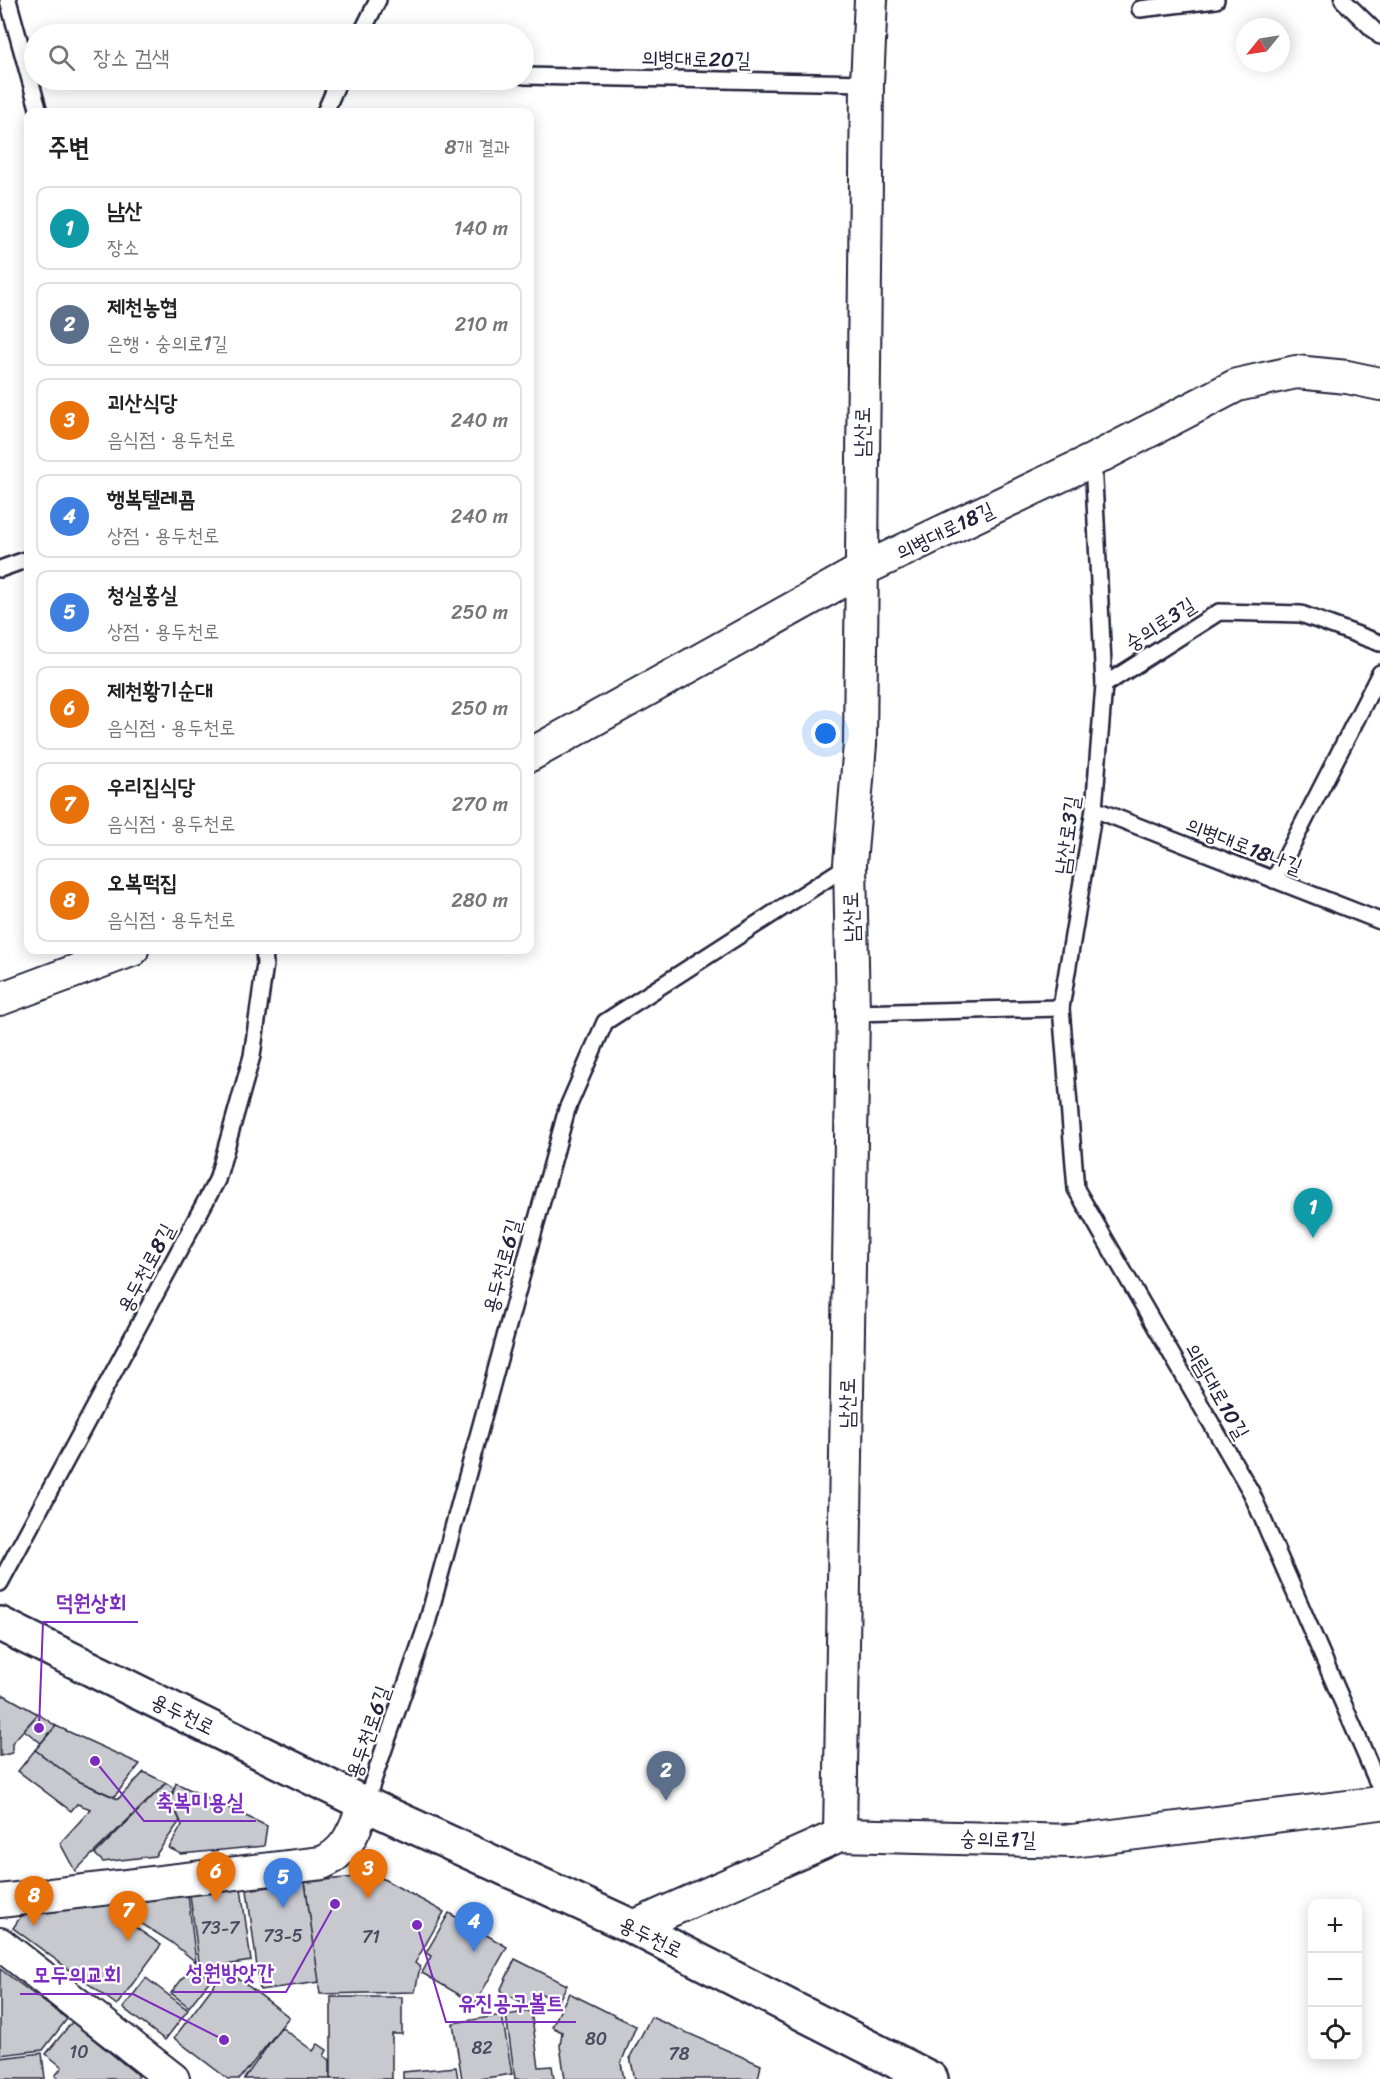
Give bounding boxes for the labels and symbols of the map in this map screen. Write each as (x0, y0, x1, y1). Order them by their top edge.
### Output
north arrow (1236, 18, 1290, 72)
street label: 의병대로20길 (641, 39, 751, 79)
street label: 남산로 (843, 406, 881, 458)
street label: 의병대로18길 (889, 491, 1001, 571)
street label: 숭의로3길 (1116, 586, 1204, 661)
your location (811, 719, 840, 748)
street label: 남산로3길 (1043, 793, 1091, 877)
street label: 의병대로18나길 (1180, 806, 1308, 886)
street label: 남산로 (832, 891, 870, 943)
pin: 1 (1294, 1188, 1332, 1238)
street label: 용두천로6길 (471, 1214, 533, 1317)
street label: 용두천로8길 (106, 1216, 186, 1320)
street label: 의림대로10길 (1174, 1335, 1260, 1447)
street label: 남산로 (828, 1377, 866, 1429)
callout: 덕원상회 (43, 1582, 138, 1622)
text: 덕원상회 (56, 1583, 126, 1622)
street label: 용두천로6길 (334, 1680, 402, 1784)
street label: 용두천로 (144, 1682, 222, 1746)
pin: 2 (646, 1752, 686, 1801)
callout: 축복미용실 (144, 1781, 256, 1821)
text: 축복미용실 (156, 1782, 245, 1821)
street label: 숭의로1길 (959, 1819, 1037, 1859)
pin: 3 (348, 1850, 388, 1899)
pin: 6 (196, 1852, 236, 1902)
pin: 5 (264, 1858, 302, 1908)
pin: 8 (15, 1876, 54, 1926)
pin: 7 (108, 1892, 148, 1941)
pin: 4 (454, 1902, 494, 1952)
street label: 용두천로 (612, 1905, 690, 1969)
house number: 73-7 (201, 1912, 241, 1944)
house number: 73-5 (263, 1920, 303, 1952)
house number: 71 (362, 1921, 380, 1953)
callout: 성원방앗간 (173, 1952, 286, 1992)
text: 성원방앗간 (185, 1953, 275, 1992)
callout: 모두의교회 (20, 1954, 133, 1994)
text: 모두의교회 (33, 1955, 121, 1994)
callout: 유진공구볼트 (446, 1982, 576, 2022)
text: 유진공구볼트 (458, 1983, 564, 2022)
house number: 80 (585, 2023, 607, 2055)
house number: 82 (471, 2032, 493, 2064)
house number: 10 (69, 2036, 89, 2068)
house number: 78 (668, 2038, 690, 2070)

